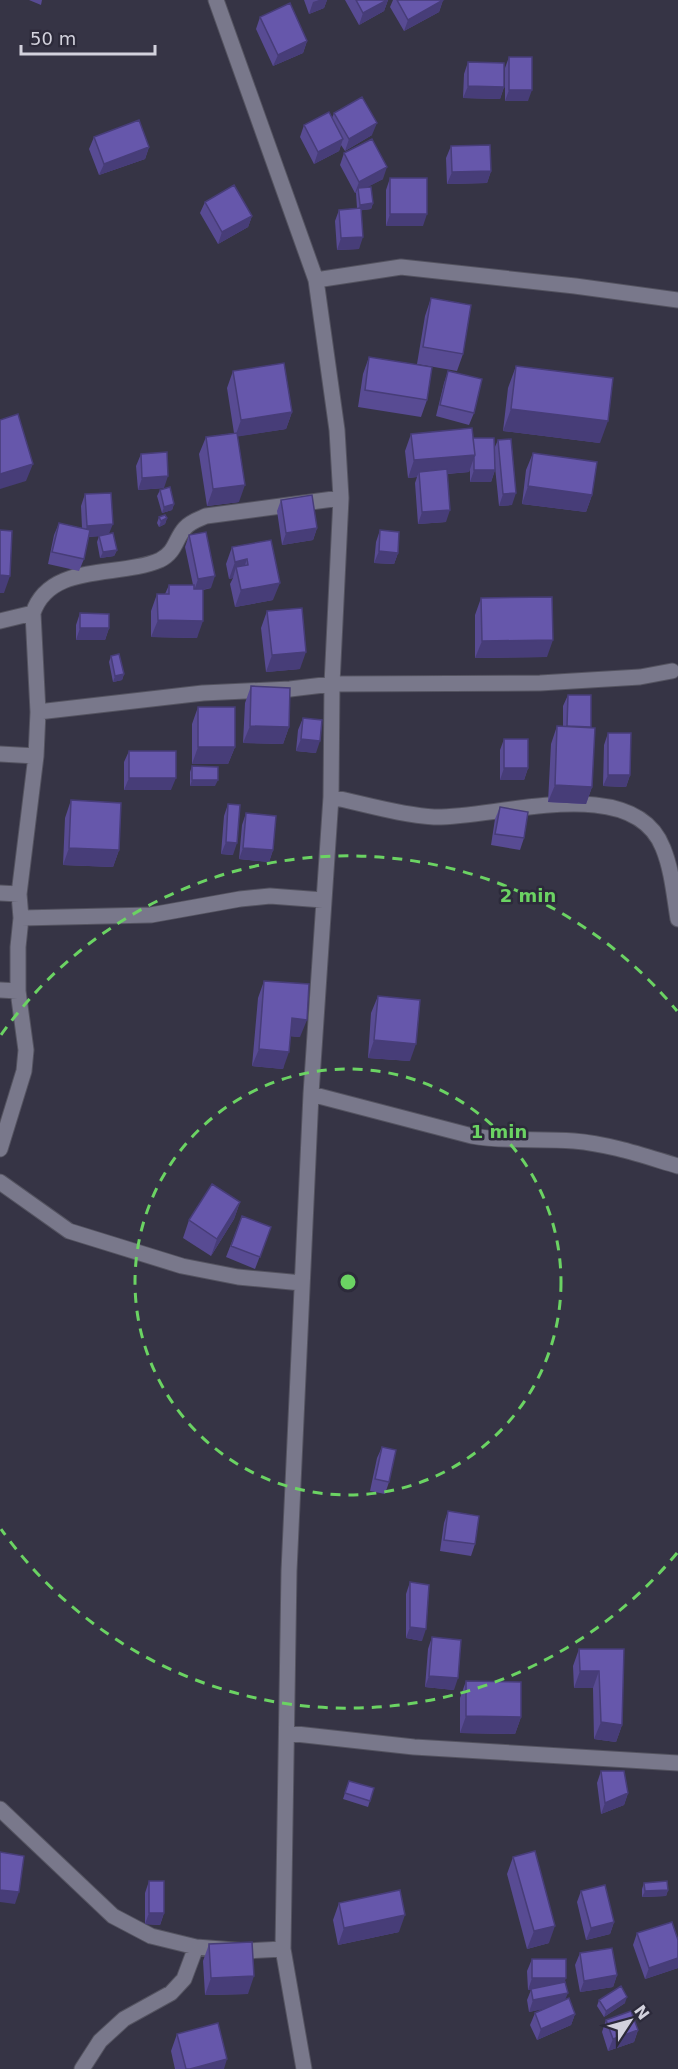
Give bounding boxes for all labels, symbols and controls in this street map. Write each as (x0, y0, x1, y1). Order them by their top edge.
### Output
scale bar (21, 18, 154, 56)
text: 50 m (30, 28, 76, 49)
text: 2 min (500, 885, 556, 906)
text: 1 min (471, 1121, 527, 1142)
centre of rings (338, 1272, 358, 1292)
north arrow (600, 1991, 660, 2051)
text: N (630, 2001, 653, 2023)

